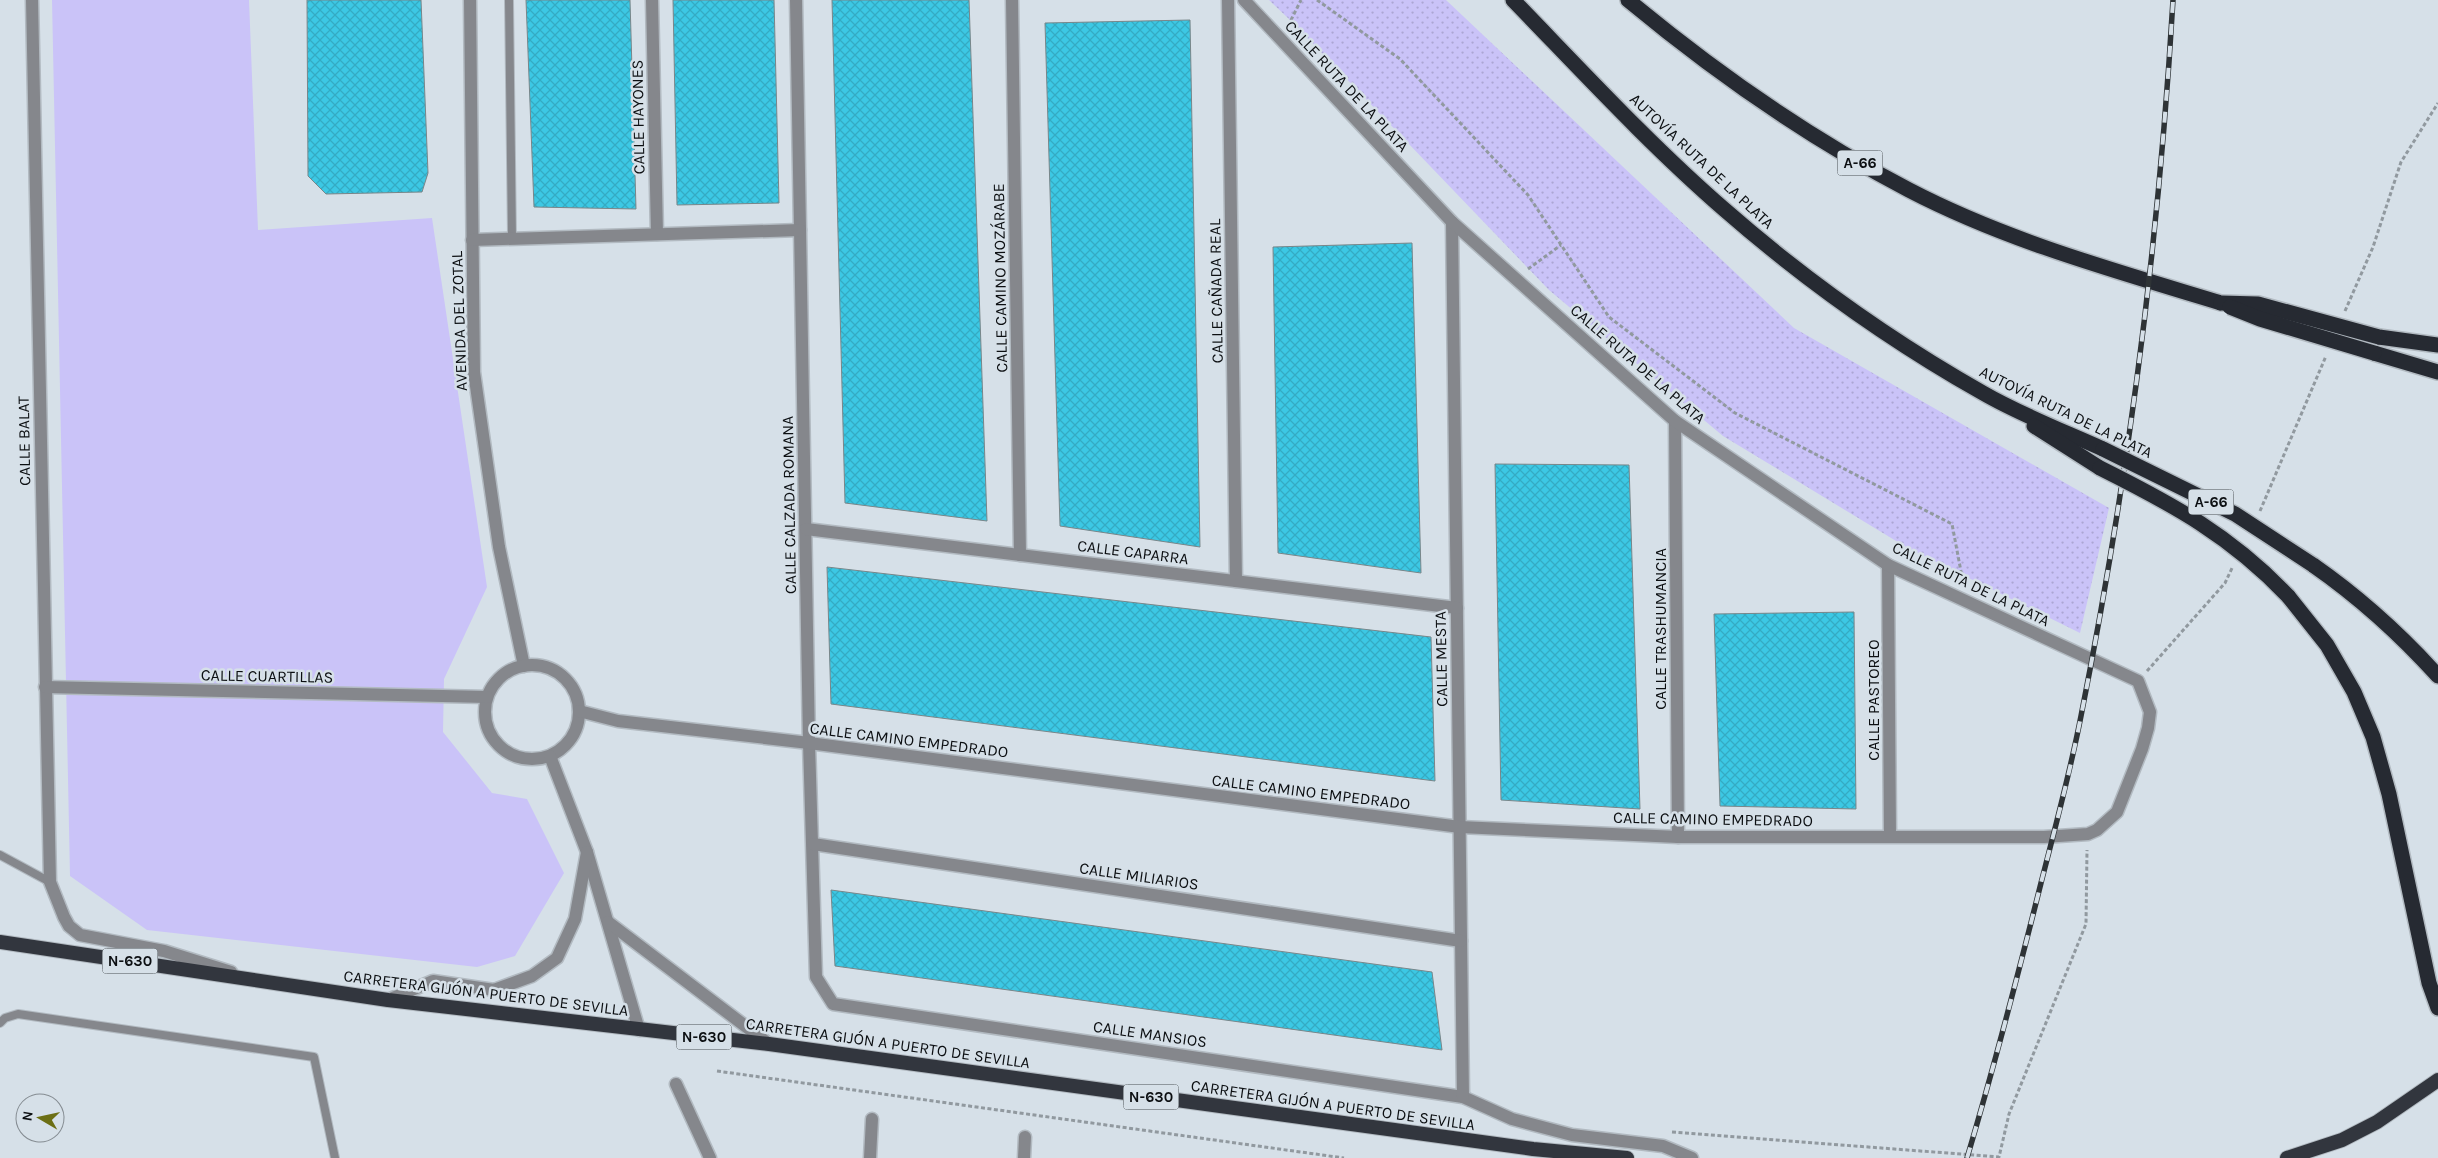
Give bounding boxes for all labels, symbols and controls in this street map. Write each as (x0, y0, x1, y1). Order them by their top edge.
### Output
street label: CALLE RUTA DE LA PLATA (1281, 16, 1413, 156)
street label: CALLE HAYONES (628, 59, 648, 175)
street label: AUTOVÍA RUTA DE LA PLATA (1626, 89, 1778, 233)
road number: A-66 (1838, 150, 1882, 176)
street label: CALLE CAMINO MOZÁRABE (989, 183, 1011, 373)
street label: CALLE CAÑADA REAL (1205, 218, 1227, 364)
street label: AVENIDA DEL ZOTAL (447, 250, 471, 391)
street label: CALLE RUTA DE LA PLATA (1567, 300, 1709, 428)
street label: AUTOVÍA RUTA DE LA PLATA (1976, 362, 2156, 462)
street label: CALLE BALAT (14, 396, 34, 486)
street label: CALLE CALZADA ROMANA (778, 416, 800, 594)
road number: A-66 (2188, 490, 2234, 514)
street label: CALLE CAPARRA (1076, 536, 1190, 568)
street label: CALLE RUTA DE LA PLATA (1889, 538, 2053, 630)
street label: CALLE TRASHUMANCIA (1651, 548, 1670, 710)
street label: CALLE MESTA (1431, 611, 1451, 707)
street label: CALLE PASTOREO (1864, 639, 1883, 761)
street label: CALLE CUARTILLAS (201, 665, 333, 687)
street label: CALLE CAMINO EMPEDRADO (809, 718, 1009, 762)
street label: CALLE CAMINO EMPEDRADO (1211, 770, 1411, 814)
street label: CALLE CAMINO EMPEDRADO (1613, 808, 1813, 830)
street label: CALLE MILIARIOS (1078, 858, 1200, 894)
road number: N-630 (102, 948, 158, 974)
street label: CARRETERA GIJÓN A PUERTO DE SEVILLA (343, 966, 629, 1020)
street label: CARRETERA GIJÓN A PUERTO DE SEVILLA (745, 1014, 1031, 1072)
street label: CALLE MANSIOS (1092, 1017, 1208, 1051)
road number: N-630 (676, 1024, 732, 1050)
street label: CARRETERA GIJÓN A PUERTO DE SEVILLA (1190, 1076, 1476, 1134)
road number: N-630 (1124, 1084, 1178, 1110)
north arrow (15, 1093, 65, 1143)
text: N (18, 1110, 37, 1122)

